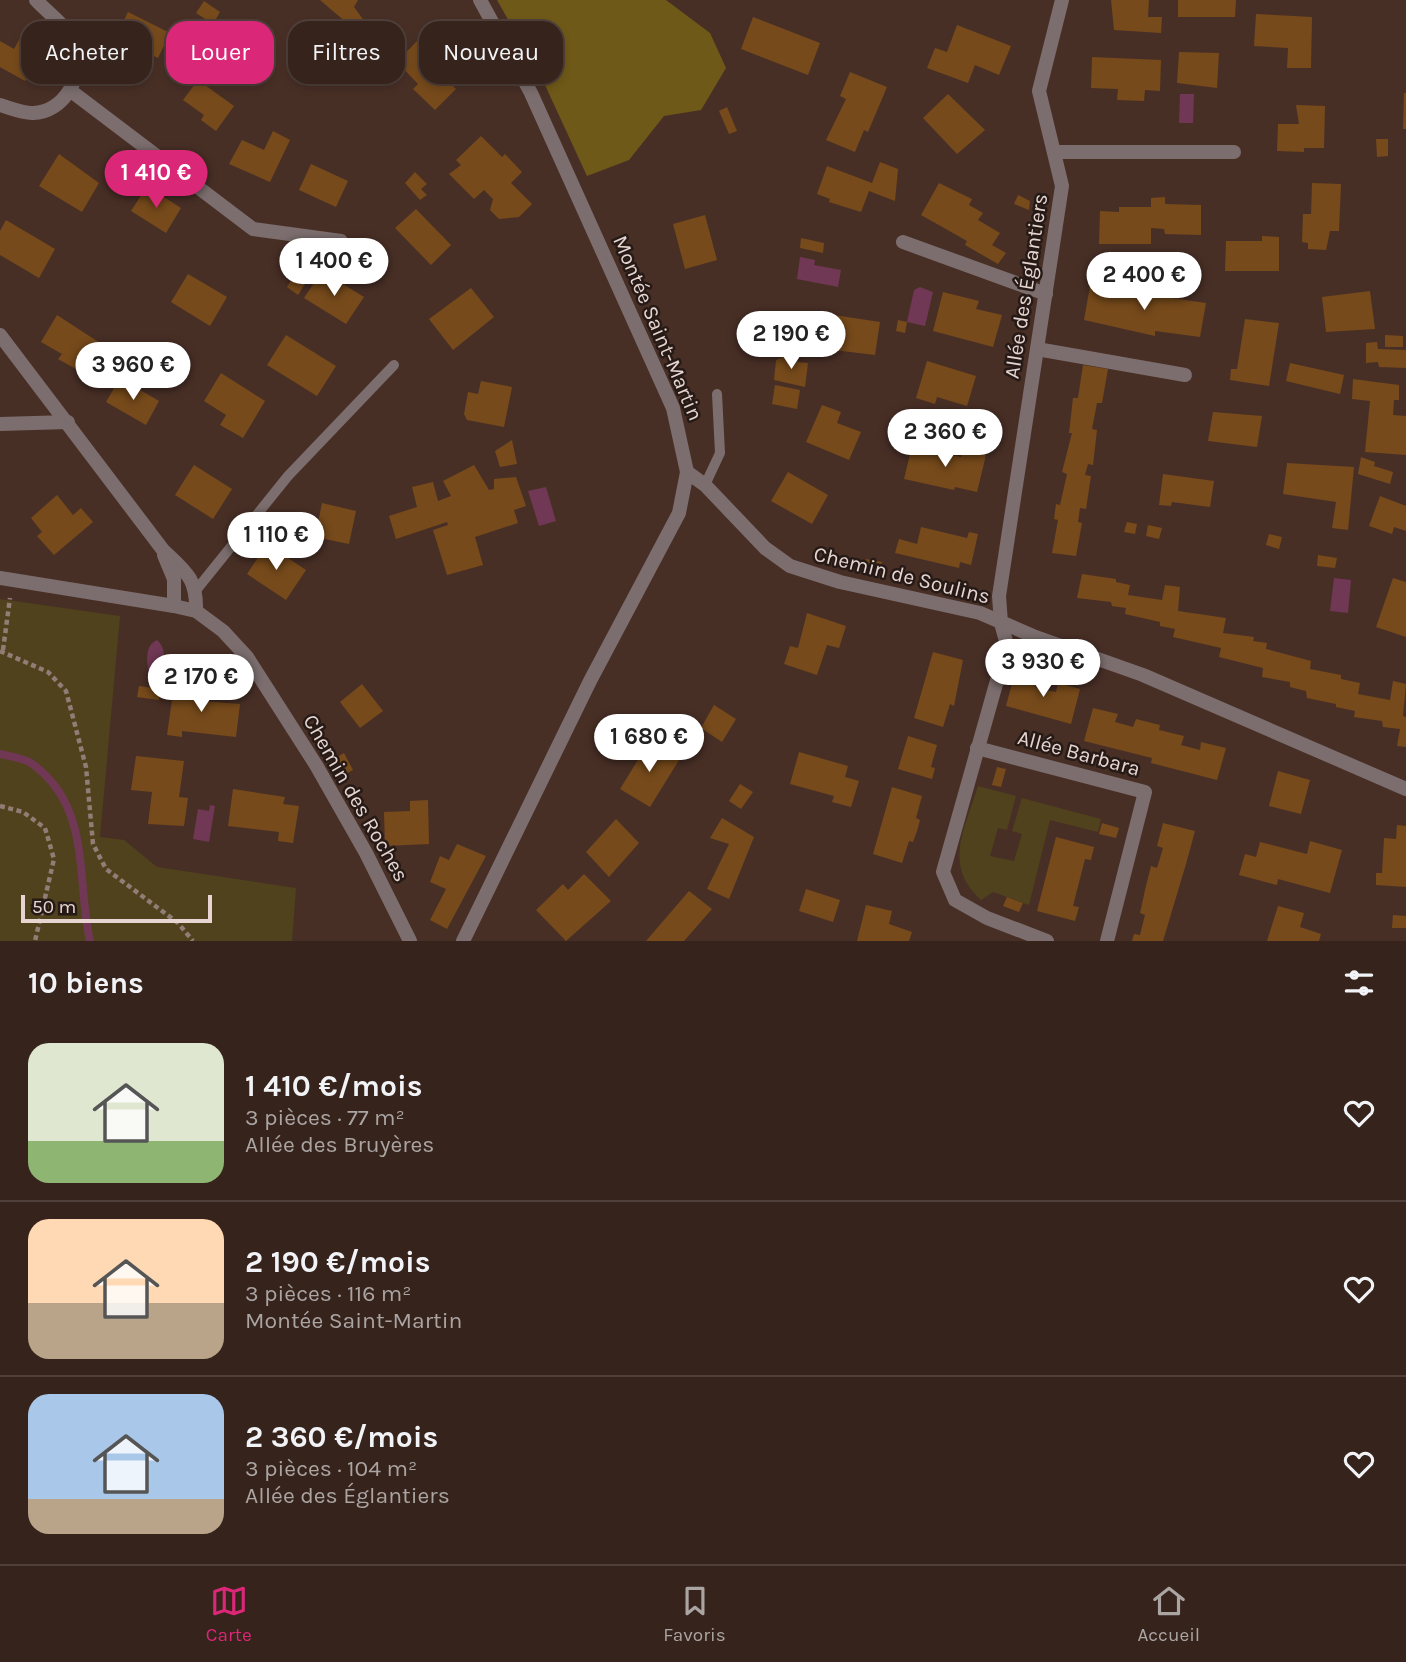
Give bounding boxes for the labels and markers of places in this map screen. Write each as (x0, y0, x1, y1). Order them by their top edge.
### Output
pin: 1 410 € (91, 150, 221, 210)
pin: 1 400 € (269, 238, 399, 298)
pin: 2 400 € (1079, 252, 1209, 312)
pin: 2 190 € (726, 312, 856, 371)
pin: 3 960 € (68, 342, 198, 402)
pin: 2 360 € (880, 410, 1010, 469)
pin: 1 110 € (211, 512, 341, 572)
pin: 3 930 € (978, 640, 1108, 699)
pin: 2 170 € (136, 654, 266, 714)
pin: 1 680 € (584, 714, 714, 774)

